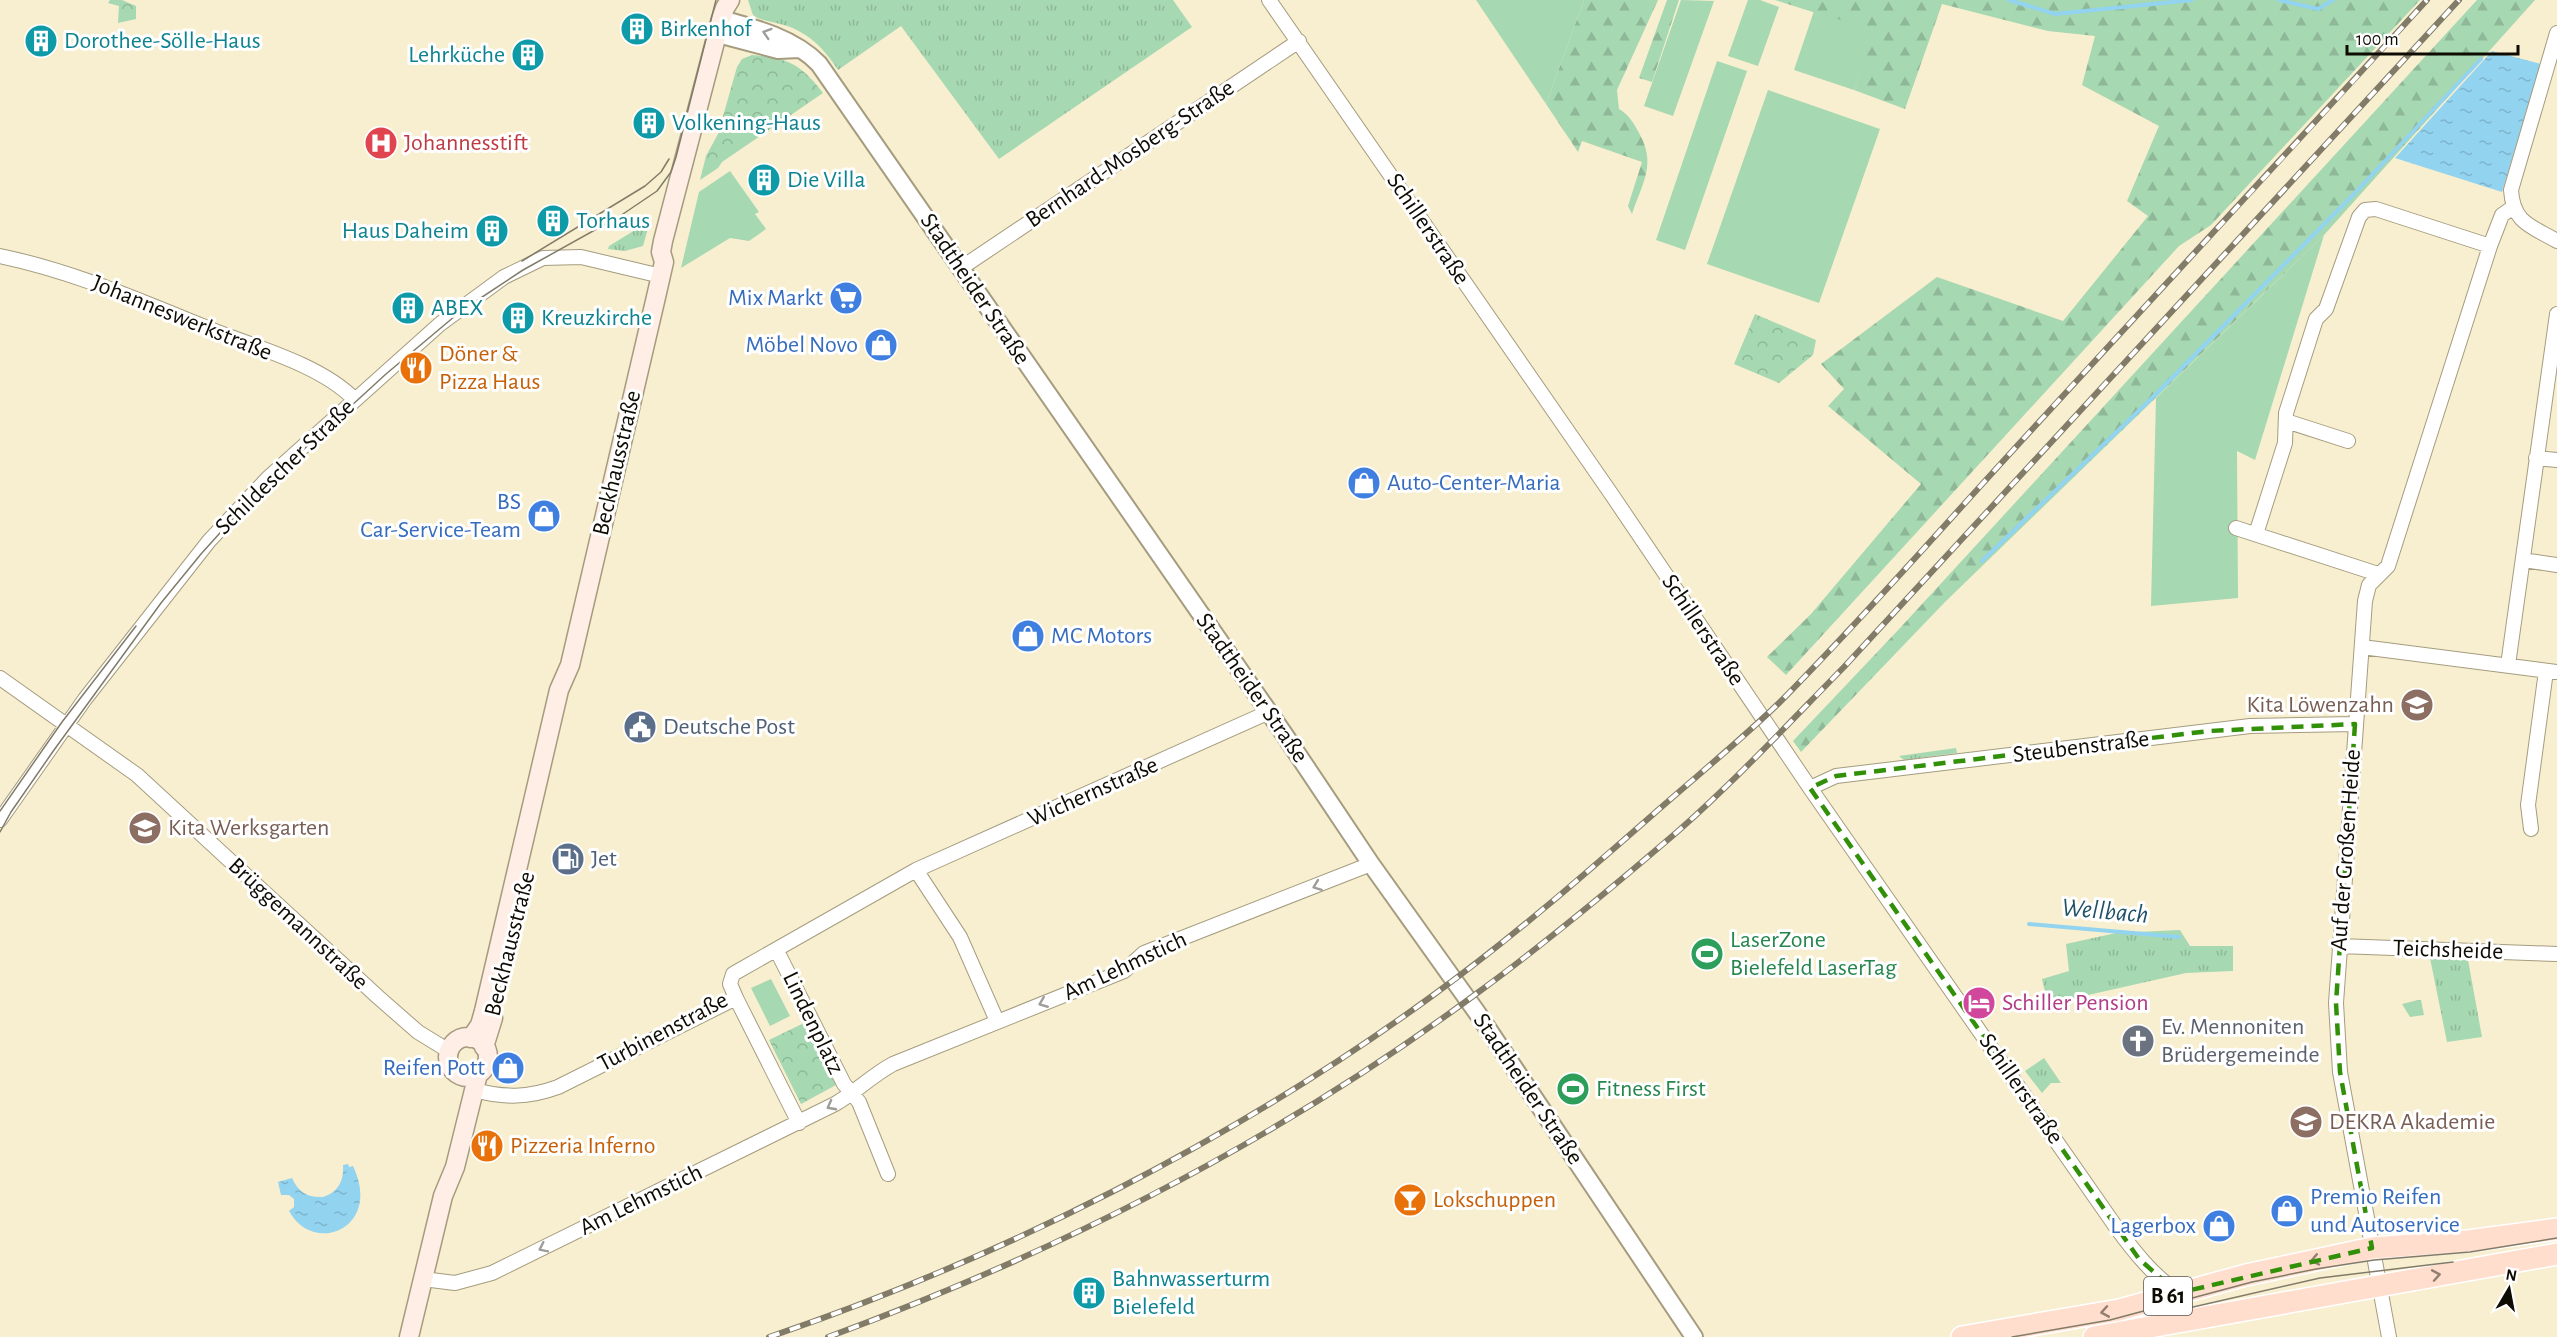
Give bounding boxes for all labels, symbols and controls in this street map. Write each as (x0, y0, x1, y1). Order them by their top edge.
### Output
building icon: Birkenhof (619, 11, 655, 47)
place label: Birkenhof (660, 17, 753, 41)
scale bar (2347, 18, 2518, 56)
building icon: Dorothee-Sölle-Haus (23, 23, 59, 59)
one-way arrow (762, 28, 773, 40)
place label: Dorothee-Sölle-Haus (64, 29, 261, 53)
text: 100 m (2356, 31, 2399, 49)
building icon: Lehrküche (510, 37, 546, 73)
place label: Lehrküche (408, 43, 505, 67)
street label: Bernhard-Mosberg-Straße (1022, 75, 1238, 233)
building icon: Volkening-Haus (631, 105, 667, 141)
place label: Volkening-Haus (672, 111, 821, 135)
hospital icon: Johannesstift (363, 125, 399, 161)
place label: Johannesstift (404, 131, 528, 155)
building icon: Die Villa (746, 162, 782, 198)
place label: Die Villa (787, 168, 866, 192)
street label: Schillerstraße (1382, 169, 1474, 289)
building icon: Torhaus (535, 203, 571, 239)
place label: Torhaus (576, 209, 650, 233)
street label: Stadtheider Straße (916, 209, 1034, 369)
building icon: Haus Daheim (474, 213, 510, 249)
place label: Haus Daheim (342, 219, 469, 243)
street label: Johanneswerkstraße (89, 271, 275, 365)
supermarket icon: Mix Markt (828, 280, 864, 316)
place label: Mix Markt (728, 286, 823, 310)
building icon: ABEX (390, 290, 426, 326)
place label: ABEX (431, 296, 484, 320)
building icon: Kreuzkirche (500, 300, 536, 336)
place label: Kreuzkirche (541, 306, 652, 330)
shop icon: Möbel Novo (863, 327, 899, 363)
place label: Möbel Novo (746, 333, 858, 357)
place label: Döner & Pizza Haus (439, 342, 540, 394)
restaurant icon: Döner & Pizza Haus (398, 350, 434, 386)
street label: Beckhausstraße (589, 388, 645, 538)
street label: Schildescher Straße (211, 395, 359, 539)
shop icon: Auto-Center-Maria (1346, 465, 1382, 501)
place label: Auto-Center-Maria (1387, 471, 1561, 495)
place label: BS Car-Service-Team (360, 490, 521, 542)
shop icon: BS Car-Service-Team (526, 498, 562, 534)
street label: Schillerstraße (1657, 570, 1749, 690)
street label: Stadtheider Straße (1192, 609, 1312, 767)
shop icon: MC Motors (1010, 618, 1046, 654)
place label: MC Motors (1051, 624, 1152, 648)
school or university icon: Kita Löwenzahn (2399, 687, 2435, 723)
place label: Kita Löwenzahn (2246, 693, 2394, 717)
public building icon: Deutsche Post (622, 709, 658, 745)
place label: Deutsche Post (663, 715, 795, 739)
street label: Steubenstraße (2011, 727, 2151, 767)
street label: Auf der Großen Heide (2327, 748, 2365, 952)
street label: Wichernstraße (1024, 753, 1162, 831)
school or university icon: Kita Werksgarten (127, 810, 163, 846)
place label: Kita Werksgarten (168, 816, 329, 840)
fuel station icon: Jet (550, 841, 586, 877)
place label: Jet (591, 847, 617, 871)
street label: Brüggemannstraße (224, 853, 372, 995)
street label: Beckhausstraße (480, 869, 540, 1019)
one-way arrow (1313, 879, 1323, 892)
water label: Wellbach (2060, 894, 2150, 928)
street label: Am Lehmstich (1060, 927, 1190, 1005)
place label: LaserZone Bielefeld LaserTag (1730, 928, 1897, 980)
sports icon: LaserZone Bielefeld LaserTag (1689, 936, 1725, 972)
street label: Teichsheide (2392, 936, 2504, 964)
street label: Lindenplatz (778, 968, 848, 1078)
hotel icon: Schiller Pension (1961, 985, 1997, 1021)
street label: Turbinenstraße (594, 988, 732, 1076)
place label: Schiller Pension (2002, 991, 2149, 1015)
one-way arrow (1038, 996, 1049, 1008)
street label: Stadtheider Straße (1469, 1009, 1587, 1169)
place label: Ev. Mennoniten Brüdergemeinde (2161, 1015, 2320, 1067)
church icon: Ev. Mennoniten Brüdergemeinde (2120, 1023, 2156, 1059)
street label: Schillerstraße (1974, 1029, 2068, 1149)
shop icon: Reifen Pott (490, 1050, 526, 1086)
place label: Reifen Pott (383, 1056, 485, 1080)
sports icon: Fitness First (1555, 1071, 1591, 1107)
place label: Fitness First (1596, 1077, 1706, 1101)
one-way arrow (827, 1099, 838, 1110)
school or university icon: DEKRA Akademie (2288, 1104, 2324, 1140)
place label: DEKRA Akademie (2329, 1110, 2495, 1134)
restaurant icon: Pizzeria Inferno (469, 1128, 505, 1164)
place label: Pizzeria Inferno (510, 1134, 656, 1158)
street label: Am Lehmstich (576, 1160, 706, 1240)
bar icon: Lokschuppen (1392, 1182, 1428, 1218)
place label: Premio Reifen und Autoservice (2310, 1185, 2460, 1237)
place label: Lokschuppen (1433, 1188, 1556, 1212)
shop icon: Premio Reifen und Autoservice (2269, 1193, 2305, 1229)
shop icon: Lagerbox (2201, 1208, 2237, 1244)
place label: Lagerbox (2110, 1214, 2197, 1238)
one-way arrow (539, 1240, 550, 1252)
one-way arrow (2310, 1253, 2320, 1266)
north arrow (2479, 1259, 2539, 1319)
text: N (2505, 1266, 2518, 1284)
place label: Bahnwasserturm Bielefeld (1112, 1267, 1270, 1319)
one-way arrow (2431, 1269, 2441, 1282)
building icon: Bahnwasserturm Bielefeld (1071, 1275, 1107, 1311)
road number: B 61 (2144, 1277, 2192, 1315)
one-way arrow (2101, 1305, 2111, 1318)

